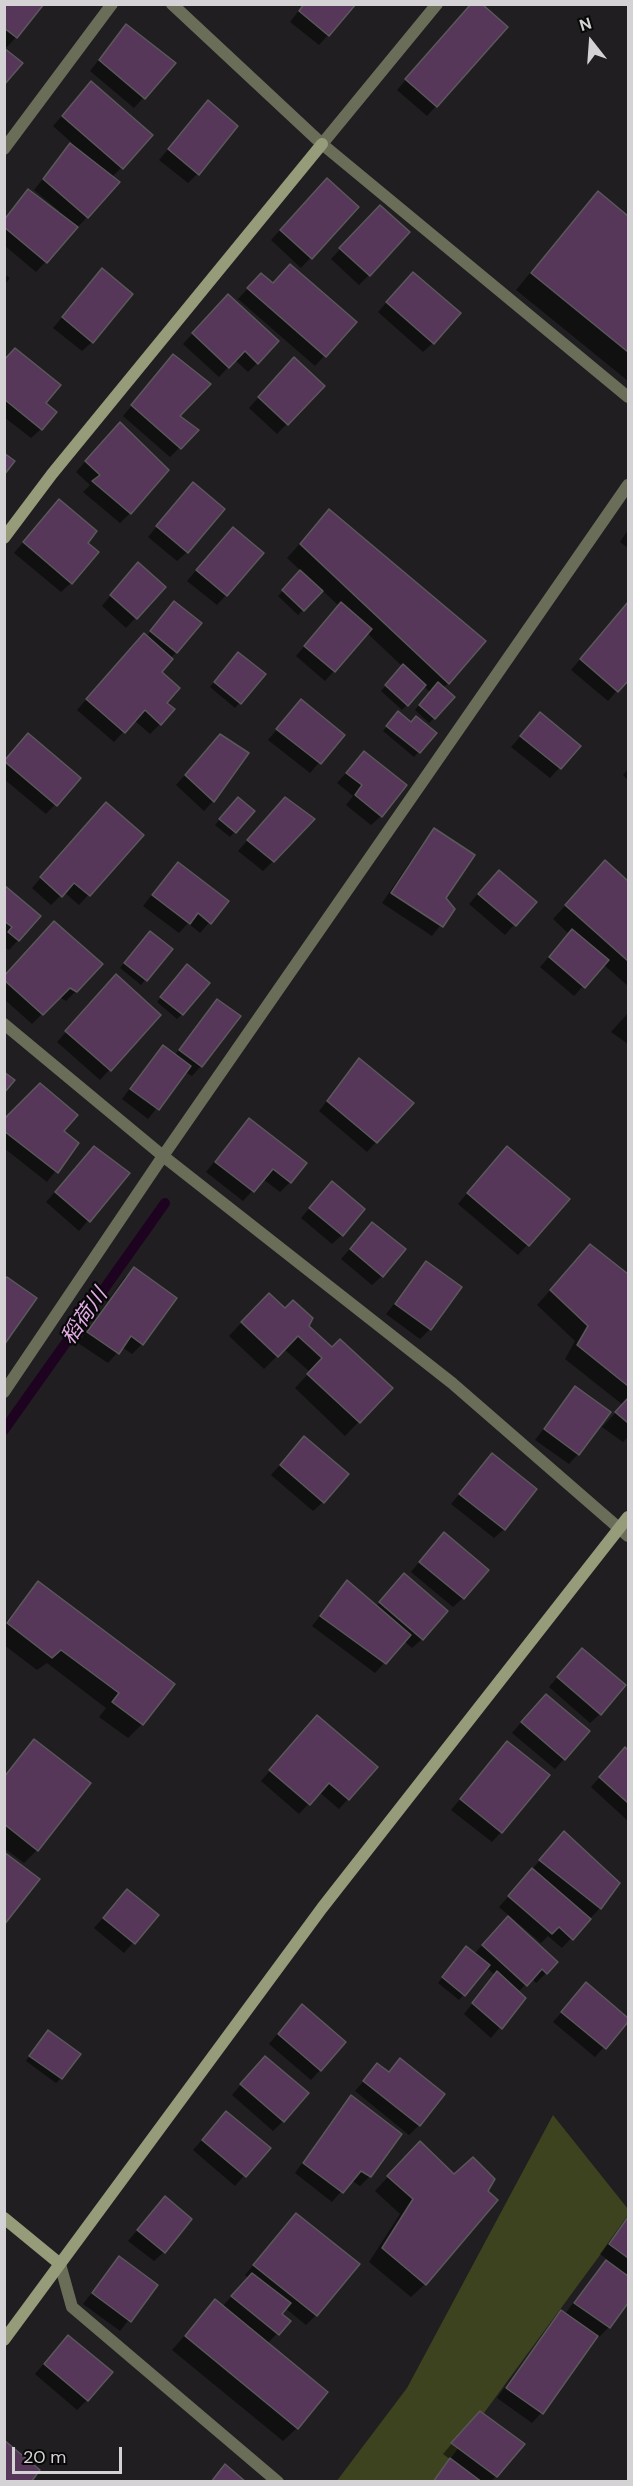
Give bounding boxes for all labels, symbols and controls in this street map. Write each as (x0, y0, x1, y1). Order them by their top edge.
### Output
north arrow (561, 12, 621, 72)
text: N (577, 13, 594, 36)
water label: 稻荷川 (57, 1284, 113, 1350)
scale bar (15, 2435, 124, 2473)
text: 20 m (23, 2445, 66, 2469)

